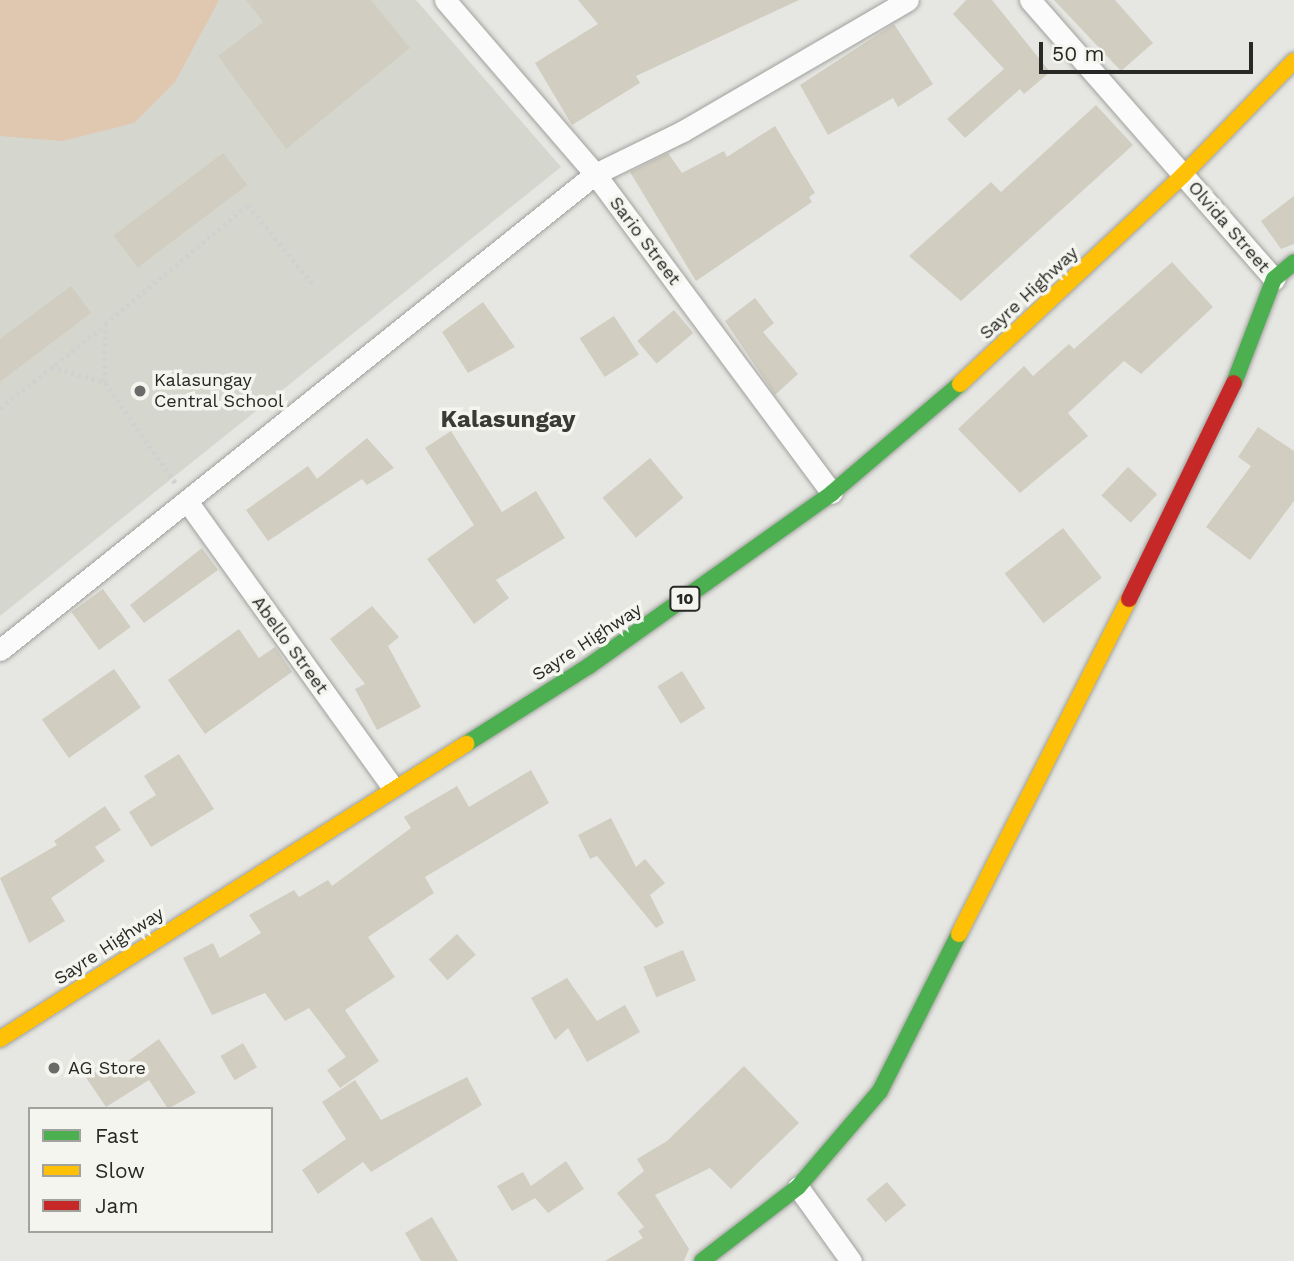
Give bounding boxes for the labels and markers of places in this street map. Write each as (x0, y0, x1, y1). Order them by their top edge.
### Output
place label: Kalasungay Central School (154, 370, 284, 412)
marker: Kalasungay Central School (132, 383, 148, 399)
place label: AG Store (68, 1057, 146, 1079)
marker: AG Store (46, 1060, 62, 1076)

